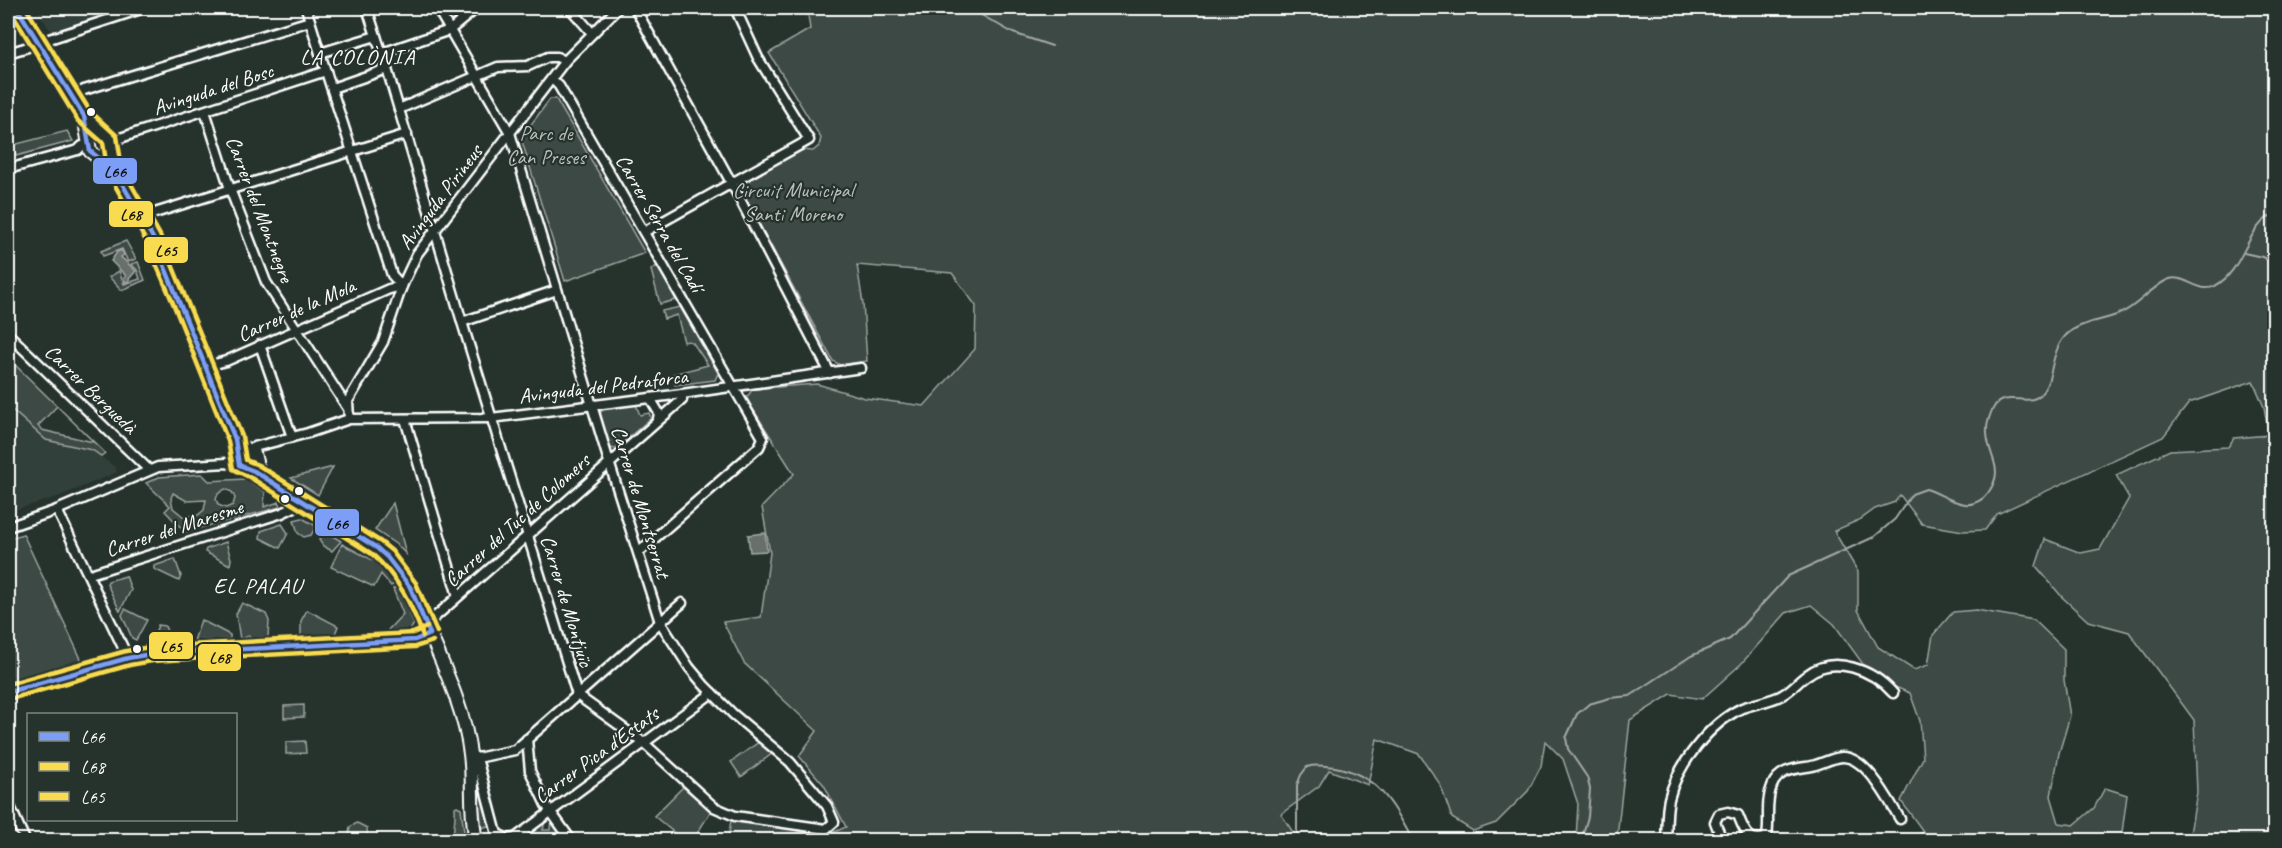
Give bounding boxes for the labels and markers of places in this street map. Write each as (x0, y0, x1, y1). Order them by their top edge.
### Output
unlabelled marker (85, 106, 97, 118)
unlabelled marker (293, 485, 305, 497)
unlabelled marker (279, 493, 291, 505)
unlabelled marker (131, 643, 143, 655)

